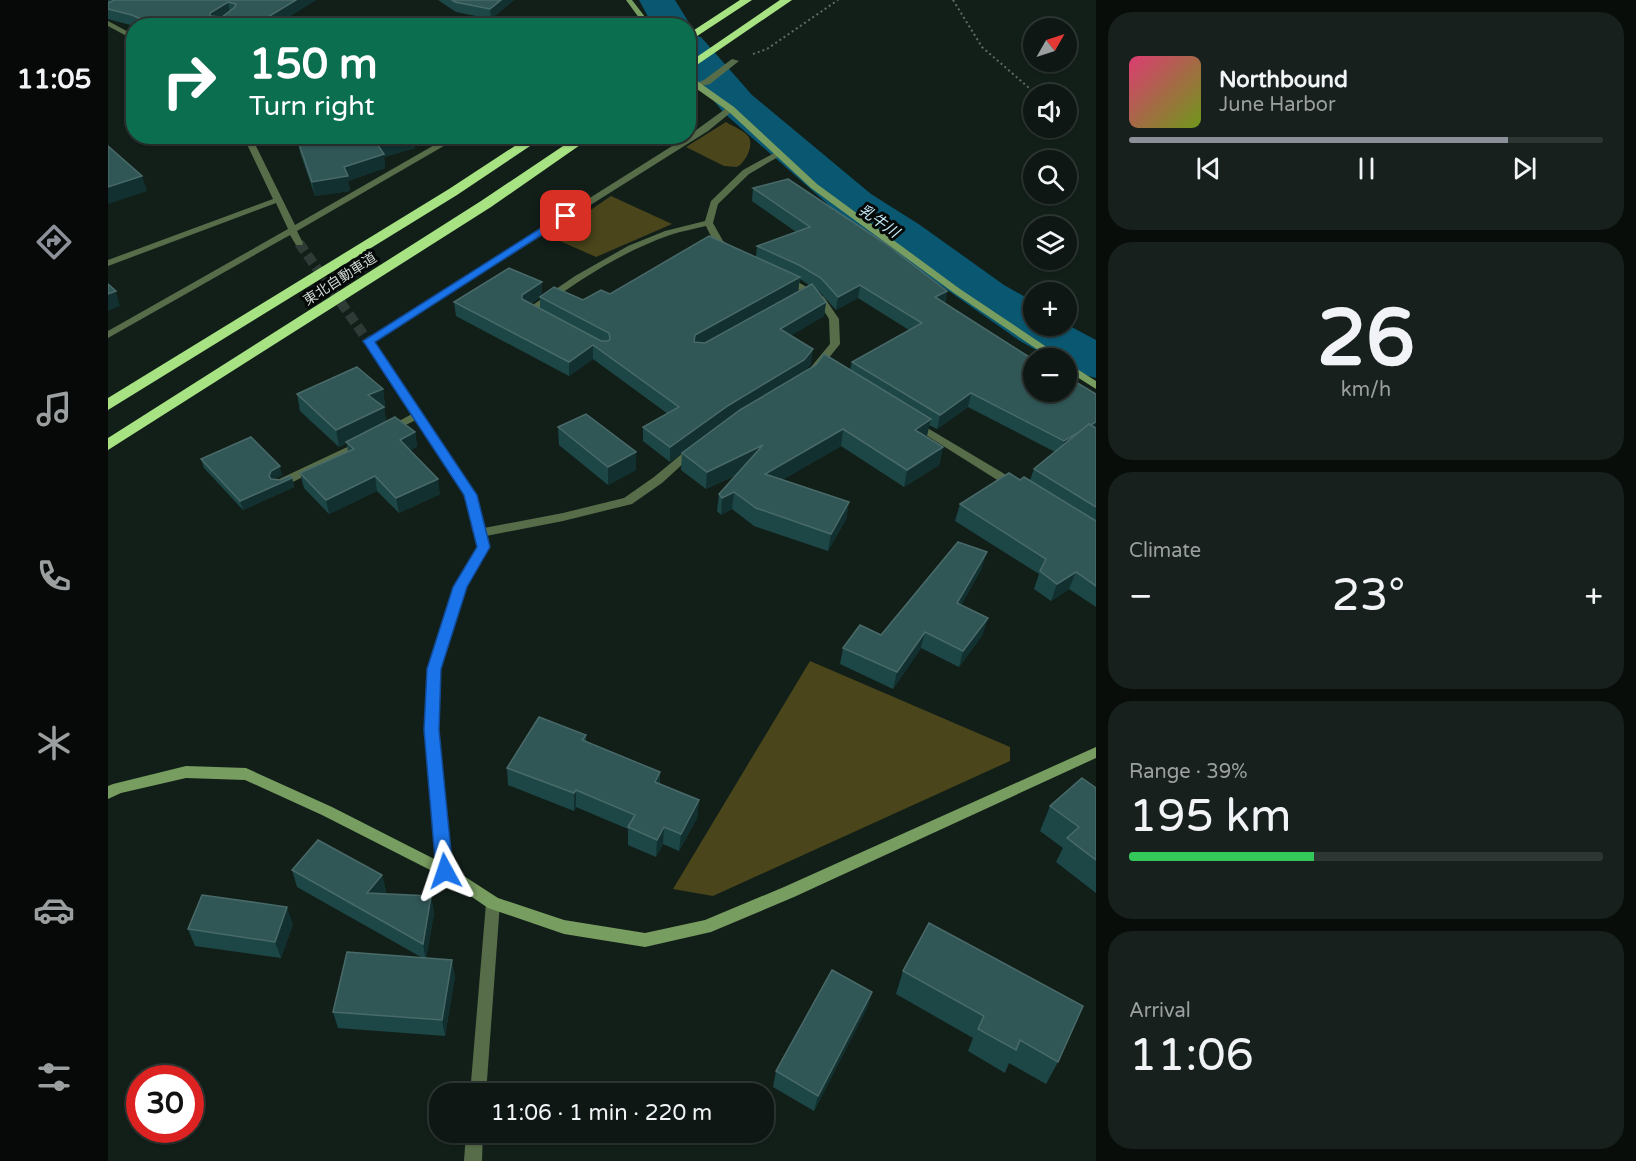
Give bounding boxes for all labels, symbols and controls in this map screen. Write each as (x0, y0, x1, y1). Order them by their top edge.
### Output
north arrow (1023, 18, 1077, 72)
map controls (1023, 18, 1077, 402)
text: 150 m (249, 39, 378, 90)
icon: right (150, 42, 228, 120)
text: 11:05 (17, 63, 91, 96)
text: Northbound (1219, 67, 1348, 93)
button: sound (1023, 84, 1077, 138)
text: Turn right (249, 90, 375, 123)
text: June Harbor (1219, 93, 1336, 117)
button: search (1023, 150, 1077, 204)
icon: previous (1192, 152, 1225, 185)
icon: pause (1350, 152, 1383, 185)
icon: next (1508, 152, 1541, 185)
pin (540, 190, 591, 241)
icon: arrive (549, 199, 582, 232)
water label: 乳牛川 (855, 201, 904, 242)
button: layers (1023, 216, 1077, 270)
icon: directions (33, 221, 75, 263)
street label: 東北自動車道 (300, 249, 380, 309)
button: + (1023, 282, 1077, 336)
text: 26 (1317, 292, 1415, 386)
button: − (1023, 348, 1077, 402)
text: km/h (1341, 378, 1391, 402)
icon: music (33, 388, 75, 430)
text: Climate (1129, 539, 1201, 563)
icon: phone (33, 555, 75, 597)
text: 23° (1332, 569, 1405, 623)
text: − (1129, 577, 1153, 616)
text: + (1584, 577, 1603, 616)
icon: climate (33, 722, 75, 764)
text: Range · 39% (1129, 760, 1248, 784)
text: 195 km (1129, 790, 1291, 844)
position arrow (413, 839, 477, 903)
icon: car (33, 889, 75, 931)
text: Arrival (1129, 999, 1191, 1023)
text: 11:06 (1129, 1029, 1254, 1083)
icon: filters (33, 1056, 75, 1098)
speed limit sign: 30 (126, 1065, 204, 1143)
text: 11:06 · 1 min · 220 m (491, 1100, 712, 1126)

